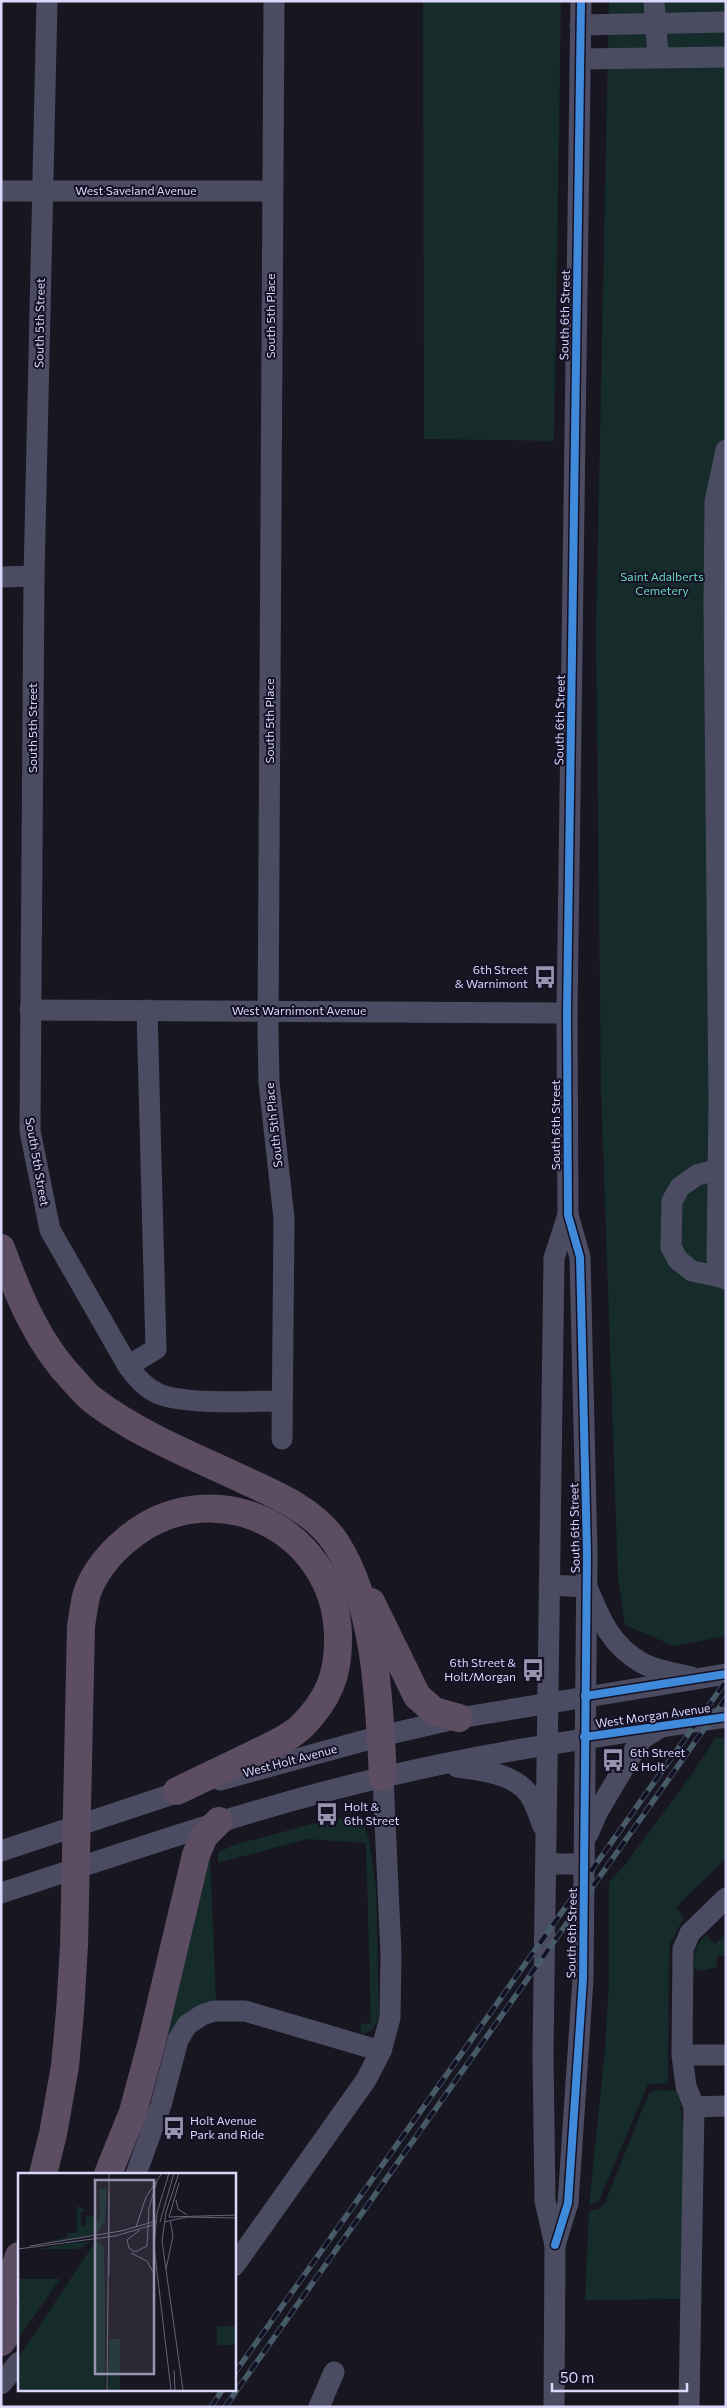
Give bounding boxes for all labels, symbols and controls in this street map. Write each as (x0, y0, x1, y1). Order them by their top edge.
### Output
street label: West Saveland Avenue (75, 183, 197, 197)
street label: South 6th Street (556, 270, 572, 360)
street label: South 5th Place (263, 273, 277, 359)
street label: South 5th Street (31, 278, 47, 368)
park label: Saint Adalberts Cemetery (620, 569, 704, 597)
street label: South 6th Street (551, 675, 567, 765)
street label: South 5th Place (262, 678, 276, 764)
street label: South 5th Street (25, 683, 39, 773)
place label: 6th Street & Warnimont (455, 962, 528, 990)
bus stop icon: 6th Street & Warnimont (532, 964, 558, 990)
street label: West Warnimont Avenue (232, 1003, 366, 1017)
street label: South 6th Street (548, 1080, 562, 1170)
street label: South 5th Place (262, 1082, 284, 1168)
street label: South 5th Street (23, 1116, 53, 1207)
street label: South 6th Street (566, 1483, 582, 1573)
place label: 6th Street & Holt/Morgan (444, 1655, 516, 1683)
bus stop icon: 6th Street & Holt/Morgan (520, 1657, 546, 1683)
street label: West Morgan Avenue (595, 1700, 711, 1730)
street label: West Holt Avenue (241, 1741, 338, 1779)
place label: 6th Street & Holt (630, 1745, 685, 1773)
bus stop icon: 6th Street & Holt (600, 1747, 626, 1773)
place label: Holt & 6th Street (344, 1799, 399, 1827)
bus stop icon: Holt & 6th Street (314, 1801, 340, 1827)
street label: South 6th Street (563, 1888, 579, 1978)
place label: Holt Avenue Park and Ride (190, 2113, 264, 2141)
bus stop icon: Holt Avenue Park and Ride (161, 2115, 187, 2141)
inset map (18, 2173, 235, 2390)
scale bar (552, 2360, 687, 2392)
text: 50 m (560, 2368, 594, 2386)

